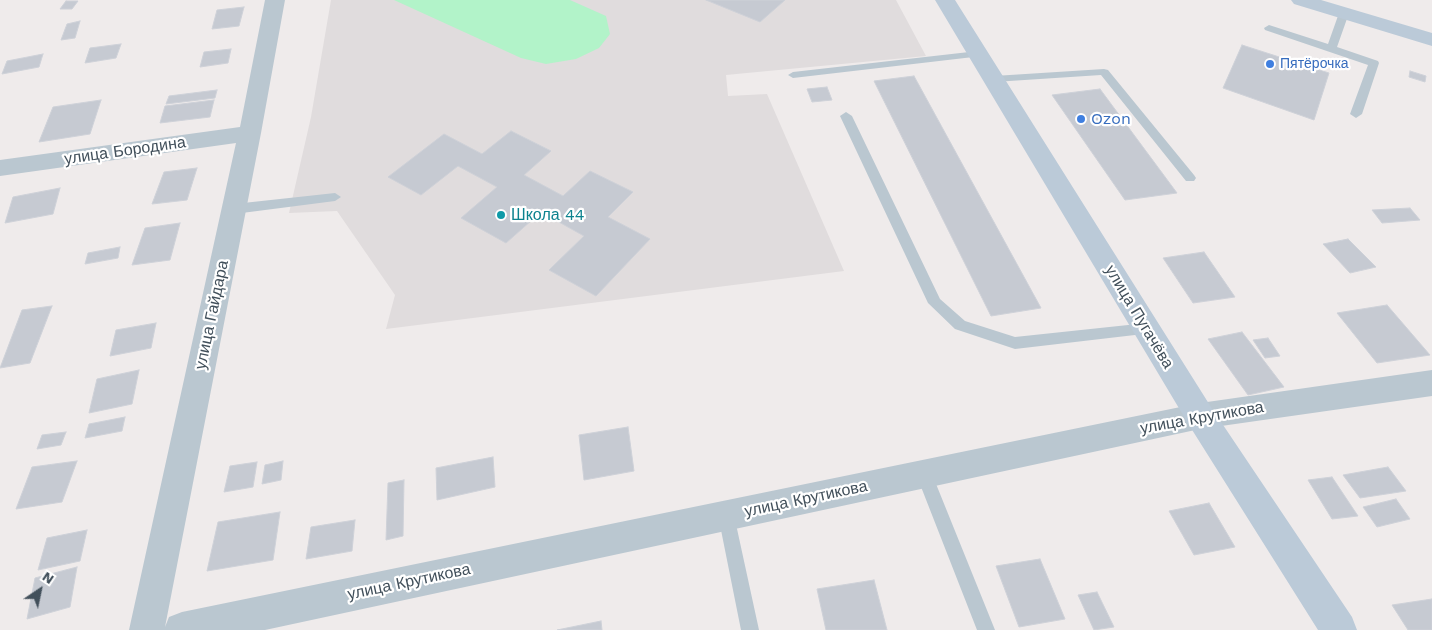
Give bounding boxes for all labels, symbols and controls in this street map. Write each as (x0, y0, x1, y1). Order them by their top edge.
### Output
place label: Пятёрочка (1280, 56, 1349, 72)
marker: Пятёрочка (1264, 58, 1276, 70)
place label: Ozon (1091, 109, 1131, 129)
marker: Ozon (1075, 113, 1087, 125)
street label: улица Бородина (63, 133, 187, 169)
place label: Школа 44 (511, 205, 585, 225)
marker: Школа 44 (495, 209, 507, 221)
street label: улица Гайдара (191, 259, 233, 371)
street label: улица Пугачёва (1101, 262, 1177, 372)
street label: улица Крутикова (1139, 398, 1265, 438)
street label: улица Крутикова (743, 477, 869, 521)
street label: улица Крутикова (346, 560, 472, 604)
north arrow (15, 565, 65, 615)
text: N (40, 568, 57, 587)

